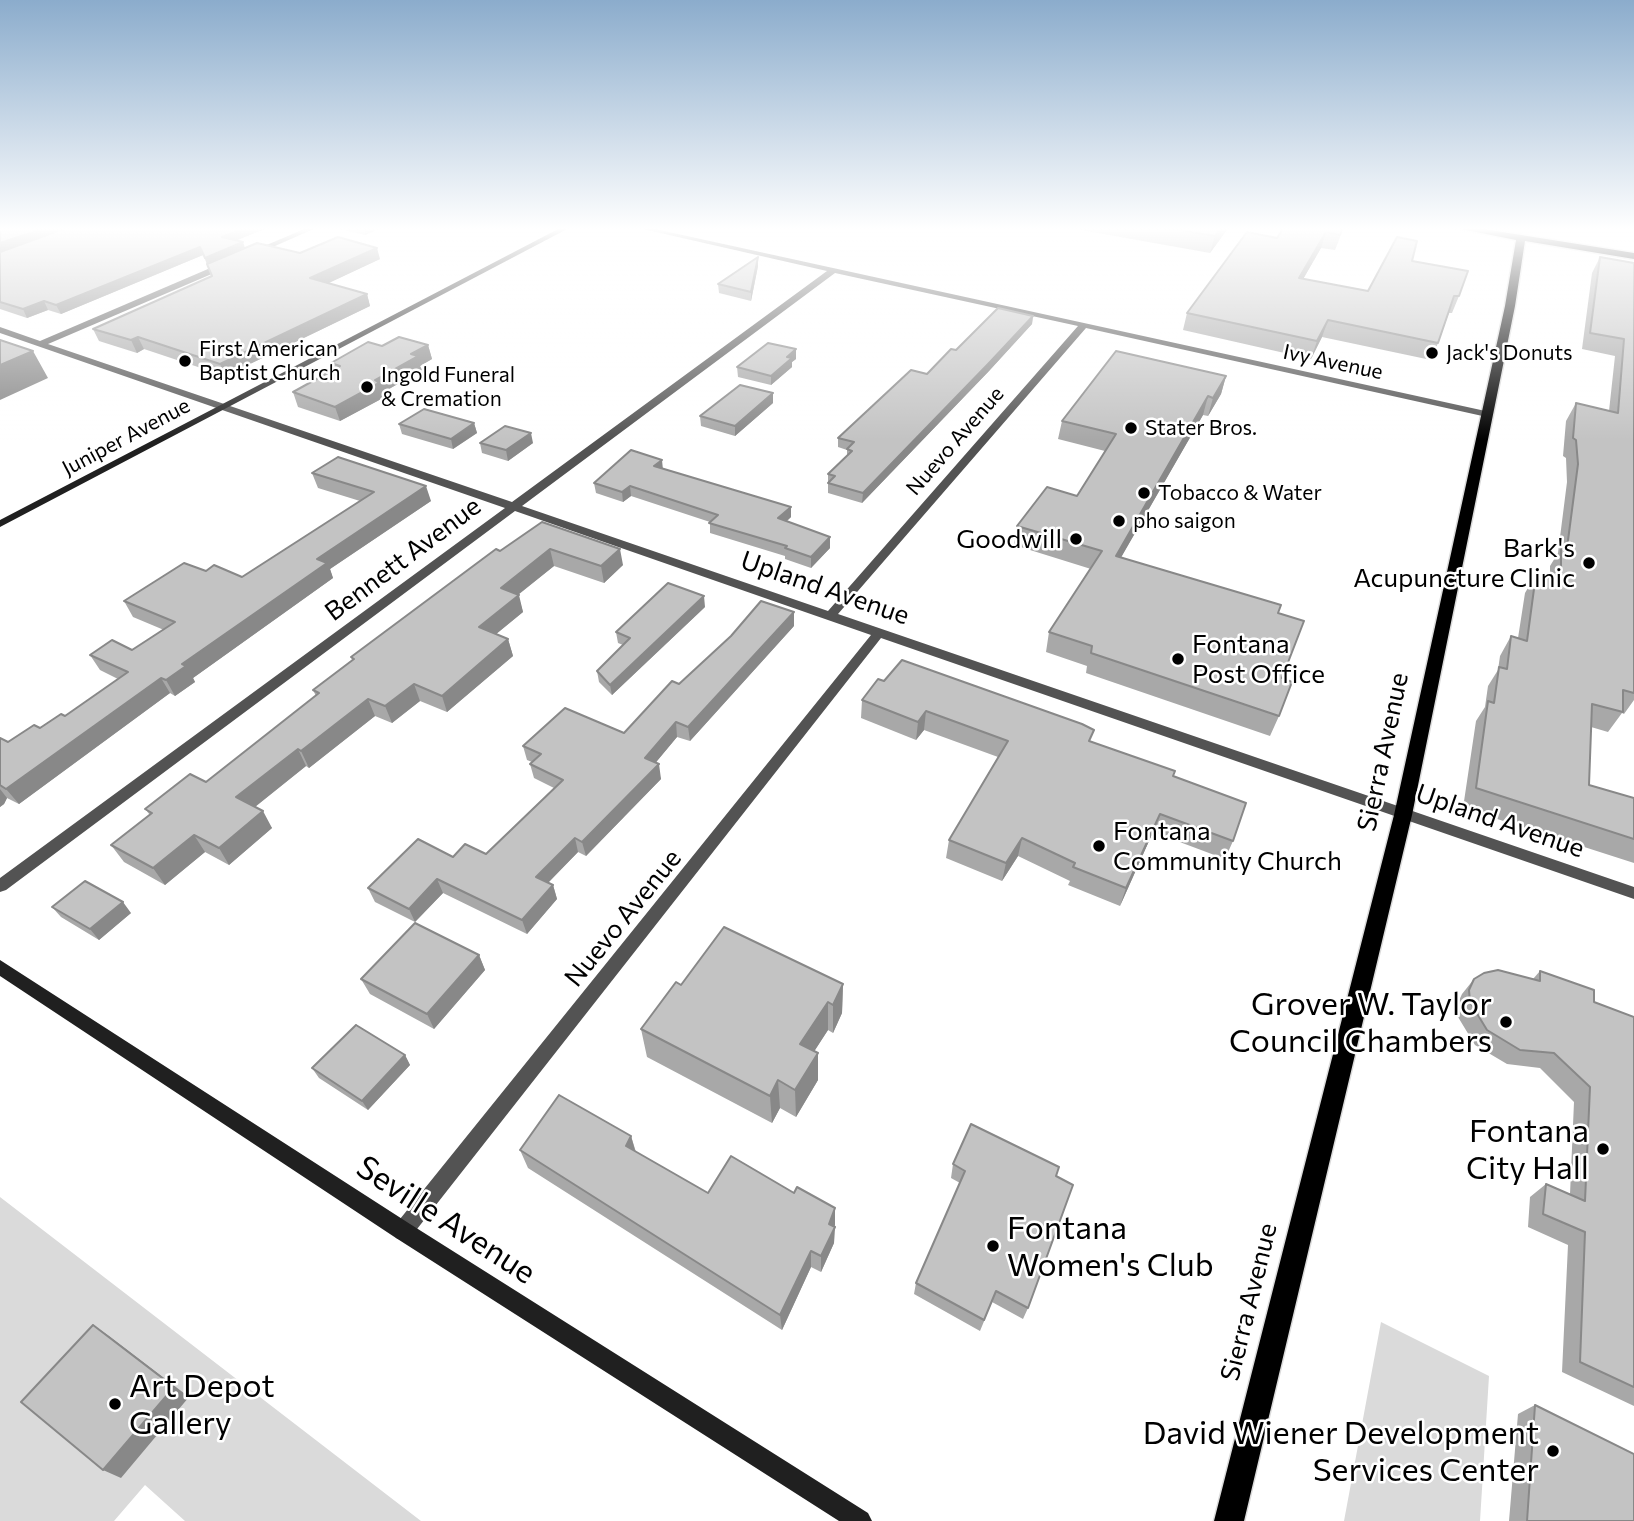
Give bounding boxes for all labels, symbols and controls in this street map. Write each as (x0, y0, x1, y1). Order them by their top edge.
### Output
place label: First American Baptist Church (199, 336, 341, 386)
street label: Ivy Avenue (1281, 339, 1385, 385)
place label: Jack's Donuts (1446, 340, 1573, 366)
marker: Jack's Donuts (1424, 345, 1440, 361)
marker: First American Baptist Church (177, 353, 193, 369)
place label: Ingold Funeral & Cremation (381, 362, 515, 412)
marker: Ingold Funeral & Cremation (359, 379, 375, 395)
street label: Nuevo Avenue (901, 382, 1009, 500)
street label: Juniper Avenue (58, 393, 194, 481)
place label: Stater Bros. (1145, 415, 1257, 441)
marker: Stater Bros. (1123, 420, 1139, 436)
place label: Tobacco & Water (1158, 480, 1322, 506)
marker: Tobacco & Water (1136, 485, 1152, 501)
street label: Bennett Avenue (319, 490, 487, 628)
place label: pho saigon (1133, 508, 1236, 534)
marker: pho saigon (1111, 513, 1127, 529)
place label: Goodwill (956, 523, 1062, 555)
marker: Goodwill (1068, 531, 1084, 547)
place label: Bark's Acupuncture Clinic (1353, 532, 1575, 594)
street label: Upland Avenue (737, 545, 913, 631)
marker: Bark's Acupuncture Clinic (1581, 555, 1597, 571)
place label: Fontana Post Office (1192, 628, 1325, 690)
marker: Fontana Post Office (1170, 651, 1186, 667)
street label: Sierra Avenue (1351, 670, 1415, 834)
street label: Upland Avenue (1412, 778, 1588, 864)
place label: Fontana Community Church (1113, 815, 1342, 876)
marker: Fontana Community Church (1091, 838, 1107, 854)
street label: Nuevo Avenue (558, 843, 688, 993)
place label: Grover W. Taylor Council Chambers (1229, 985, 1492, 1060)
marker: Grover W. Taylor Council Chambers (1498, 1014, 1514, 1030)
place label: Fontana City Hall (1466, 1112, 1589, 1187)
marker: Fontana City Hall (1595, 1141, 1611, 1157)
street label: Seville Avenue (349, 1148, 543, 1292)
place label: Fontana Women's Club (1007, 1209, 1214, 1284)
street label: Sierra Avenue (1214, 1220, 1284, 1384)
marker: Fontana Women's Club (985, 1238, 1001, 1254)
place label: Art Depot Gallery (129, 1367, 274, 1442)
marker: Art Depot Gallery (107, 1396, 123, 1412)
place label: David Wiener Development Services Center (1143, 1414, 1539, 1489)
marker: David Wiener Development Services Center (1545, 1443, 1561, 1459)

